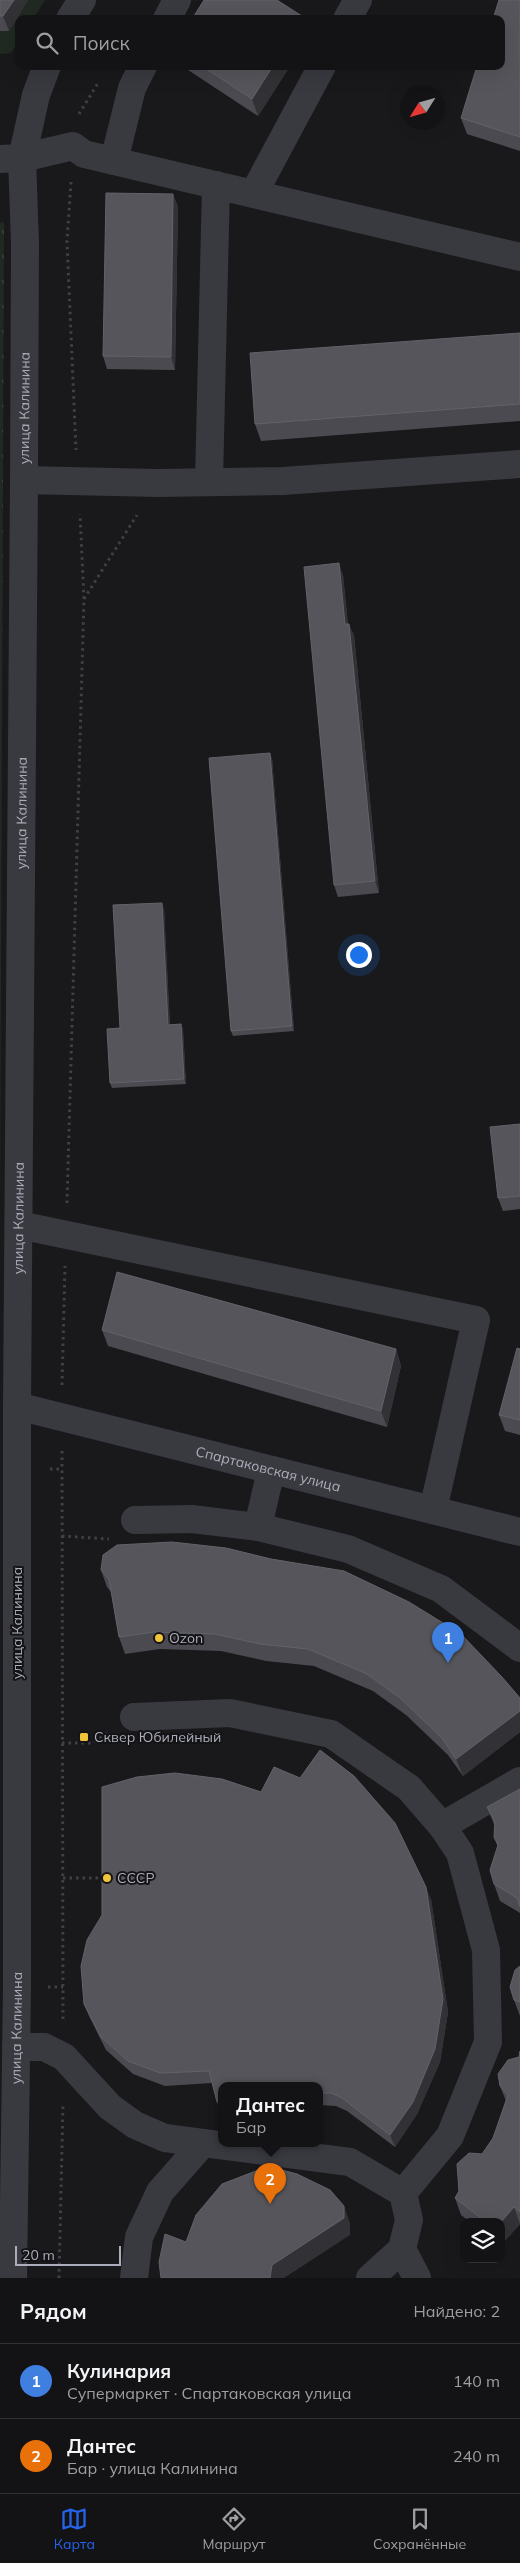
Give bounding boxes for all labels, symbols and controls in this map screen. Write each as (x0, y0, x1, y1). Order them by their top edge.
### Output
search box (15, 15, 505, 70)
icon: search (33, 29, 61, 57)
text: Поиск (73, 31, 130, 55)
north arrow (400, 85, 445, 130)
street label: улица Калинина (15, 352, 34, 464)
street label: улица Калинина (12, 757, 31, 869)
your location (346, 942, 372, 968)
street label: улица Калинина (9, 1162, 28, 1274)
street label: Спартаковская улица (194, 1442, 343, 1496)
street label: улица Калинина (8, 1567, 26, 1679)
pin: 1 (432, 1622, 464, 1663)
place label: Ozon (169, 1629, 203, 1647)
marker: Ozon (153, 1632, 165, 1644)
place label: Сквер Юбилейный (94, 1728, 221, 1746)
marker: Сквер Юбилейный (78, 1731, 90, 1743)
place label: СССР (117, 1869, 155, 1887)
marker: СССР (101, 1872, 113, 1884)
street label: улица Калинина (7, 1972, 26, 2084)
popup (218, 2082, 323, 2147)
text: Дантес (236, 2093, 305, 2117)
text: Бар (236, 2117, 266, 2137)
pin: 2 (254, 2163, 286, 2204)
map controls (460, 2218, 505, 2263)
button: layers (460, 2218, 505, 2263)
scale bar (15, 2243, 121, 2266)
text: 20 m (22, 2246, 55, 2264)
text: Рядом (20, 2298, 87, 2324)
text: Найдено: 2 (414, 2301, 500, 2321)
text: Кулинария (67, 2359, 171, 2383)
text: 1 (31, 2371, 41, 2391)
text: 140 m (453, 2371, 500, 2391)
text: Супермаркет · Спартаковская улица (67, 2383, 351, 2403)
text: Дантес (67, 2434, 136, 2458)
text: 2 (31, 2446, 41, 2466)
text: 240 m (453, 2446, 500, 2466)
text: Бар · улица Калинина (67, 2458, 238, 2478)
tab: Карта (54, 2505, 95, 2553)
tab: Маршрут (203, 2505, 265, 2553)
tab: Сохранённые (373, 2505, 466, 2553)

